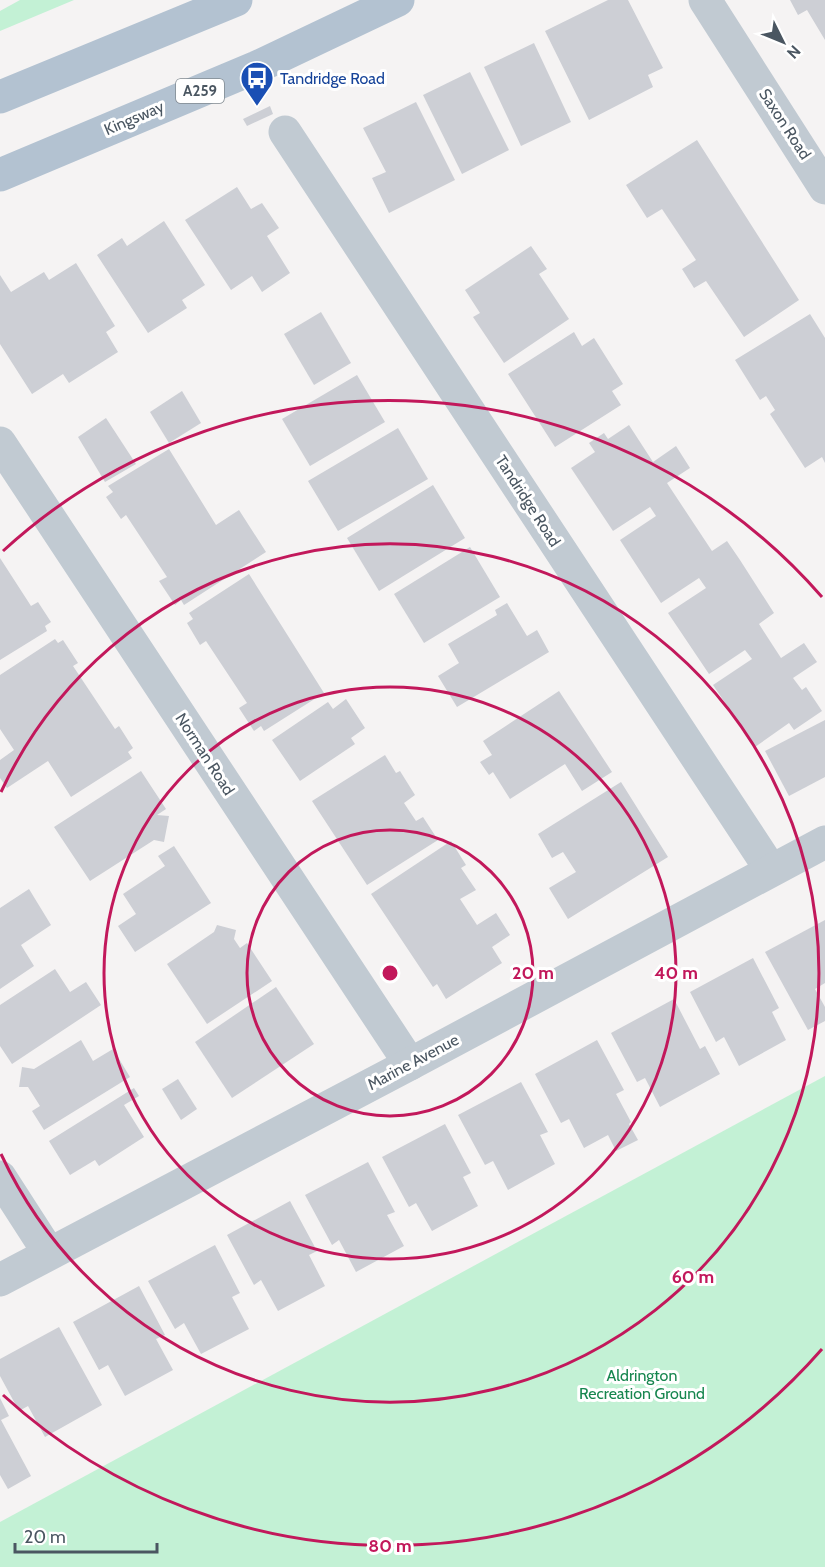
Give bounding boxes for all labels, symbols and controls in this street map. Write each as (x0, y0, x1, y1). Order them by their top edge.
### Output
north arrow (753, 12, 813, 72)
text: N (783, 41, 804, 63)
bus stop icon: Tandridge Road (239, 60, 275, 107)
place label: Tandridge Road (280, 69, 385, 88)
road number: A259 (176, 79, 224, 103)
street label: Saxon Road (755, 85, 815, 163)
street label: Kingsway (101, 97, 167, 139)
street label: Tandridge Road (491, 452, 565, 550)
street label: Norman Road (171, 709, 239, 799)
text: 20 m (512, 962, 554, 984)
text: 40 m (654, 962, 698, 984)
centre of rings (380, 963, 400, 983)
street label: Marine Avenue (364, 1030, 462, 1094)
text: 60 m (672, 1266, 714, 1288)
park label: Aldrington Recreation Ground (579, 1366, 705, 1403)
scale bar (15, 1516, 158, 1554)
text: 20 m (24, 1526, 66, 1548)
text: 80 m (368, 1535, 412, 1557)

